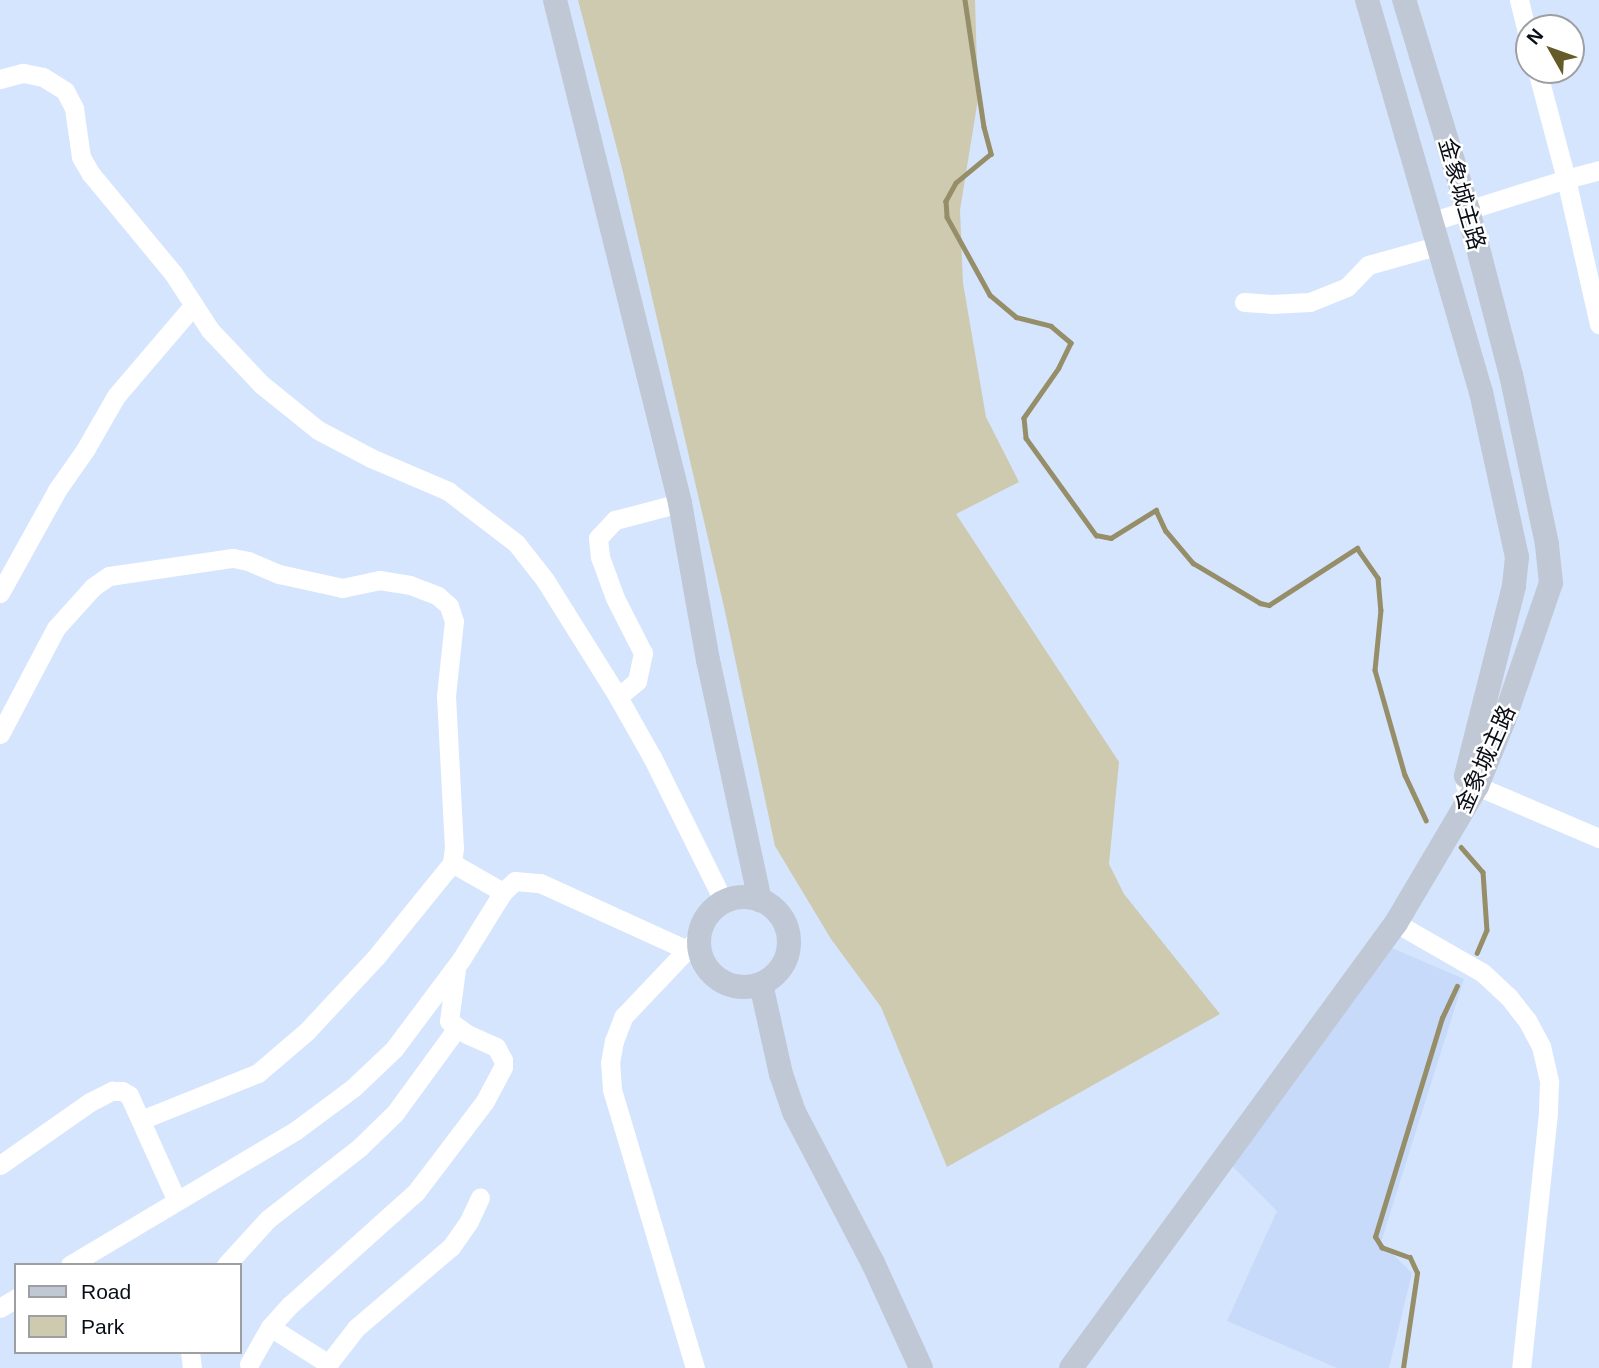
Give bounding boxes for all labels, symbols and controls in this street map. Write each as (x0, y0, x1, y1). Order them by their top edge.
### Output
north arrow (1515, 14, 1585, 84)
text: N (1523, 24, 1548, 48)
street label: 金象城主路 (1433, 135, 1491, 253)
street label: 金象城主路 (1449, 701, 1521, 817)
legend (14, 1263, 242, 1354)
text: Road (81, 1280, 131, 1303)
text: Park (81, 1315, 124, 1338)

